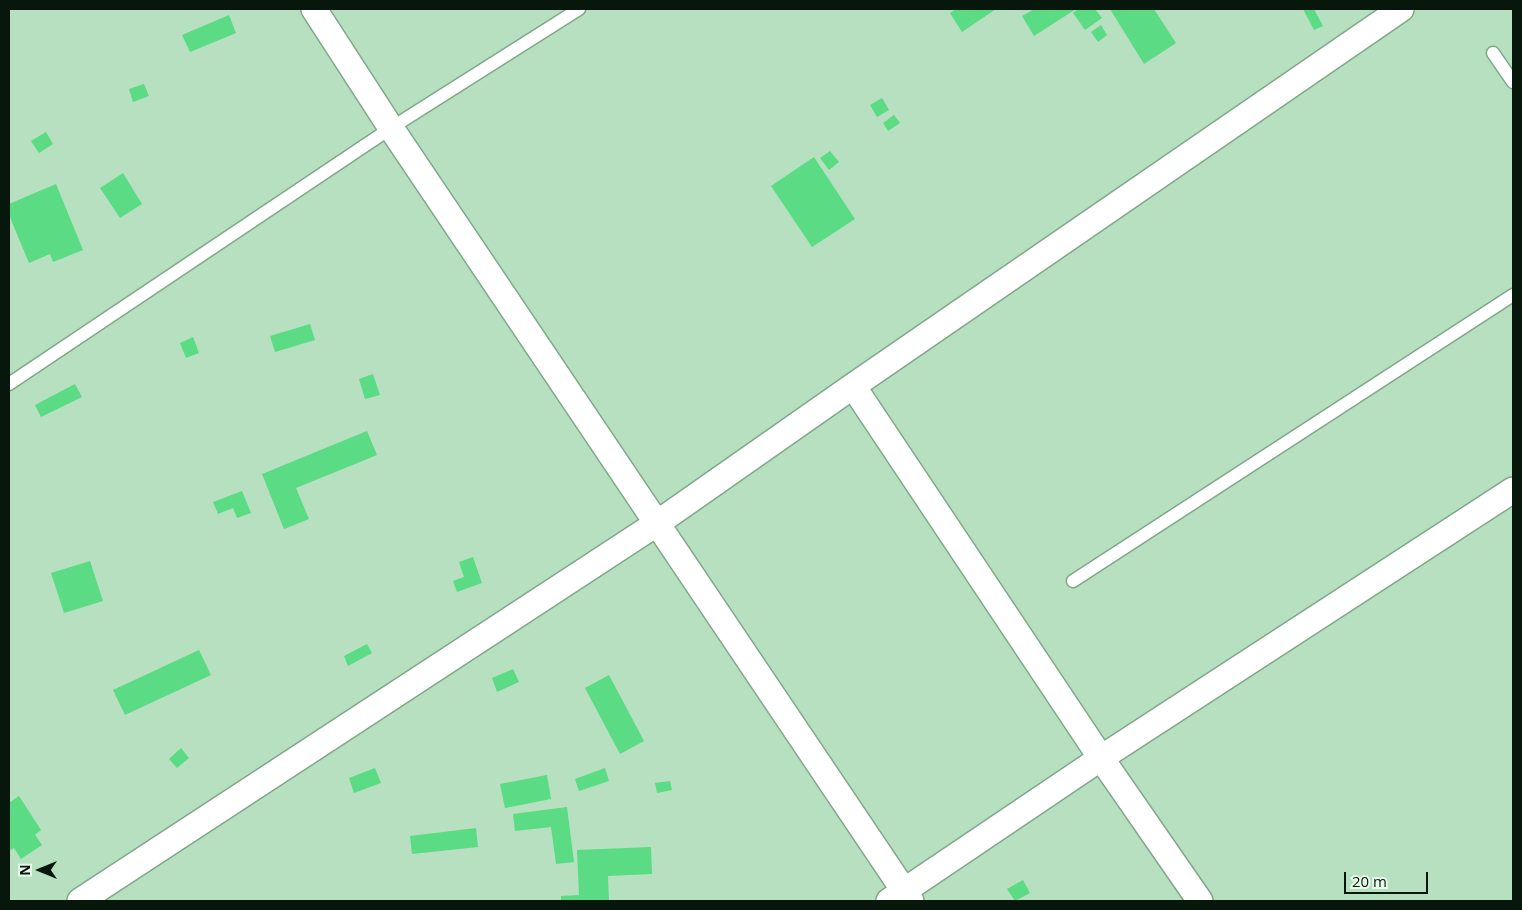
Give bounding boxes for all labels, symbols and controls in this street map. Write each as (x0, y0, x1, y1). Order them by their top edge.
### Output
north arrow (15, 845, 65, 895)
scale bar (1347, 862, 1431, 894)
text: N (15, 864, 34, 876)
text: 20 m (1352, 871, 1387, 891)

